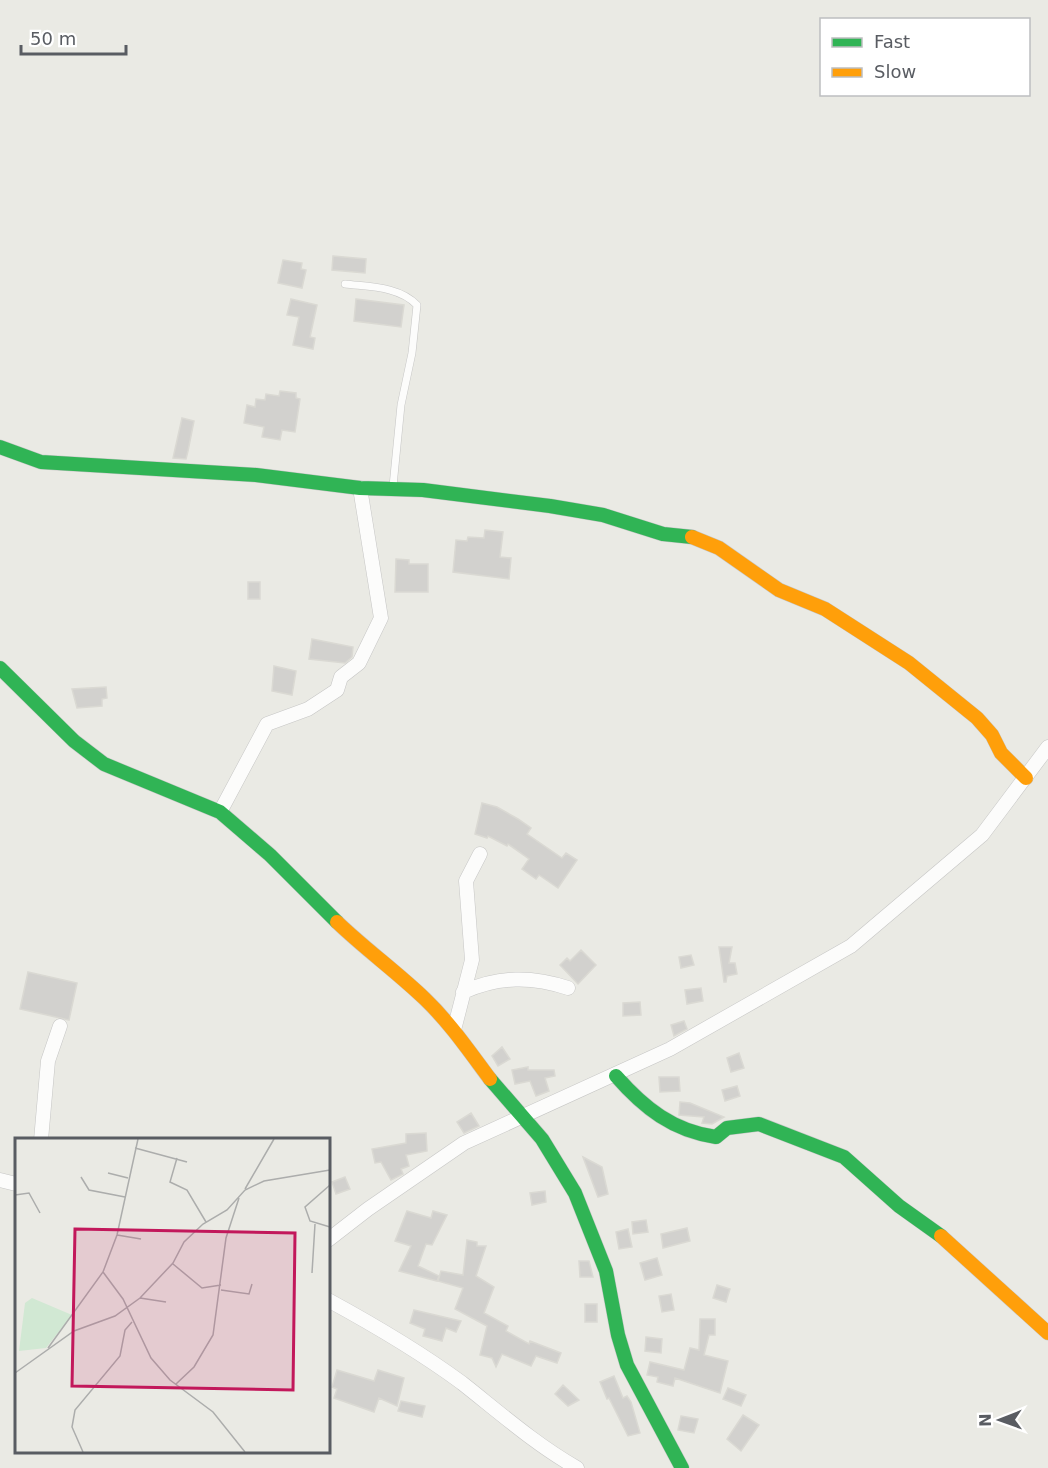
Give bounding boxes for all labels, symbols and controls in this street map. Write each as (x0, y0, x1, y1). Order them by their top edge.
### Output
scale bar (21, 18, 126, 56)
legend (820, 18, 1030, 96)
text: 50 m (30, 28, 76, 49)
text: Fast (874, 31, 910, 52)
text: Slow (874, 61, 916, 82)
inset map (15, 1138, 330, 1453)
north arrow (970, 1390, 1030, 1450)
text: N (976, 1413, 995, 1427)

